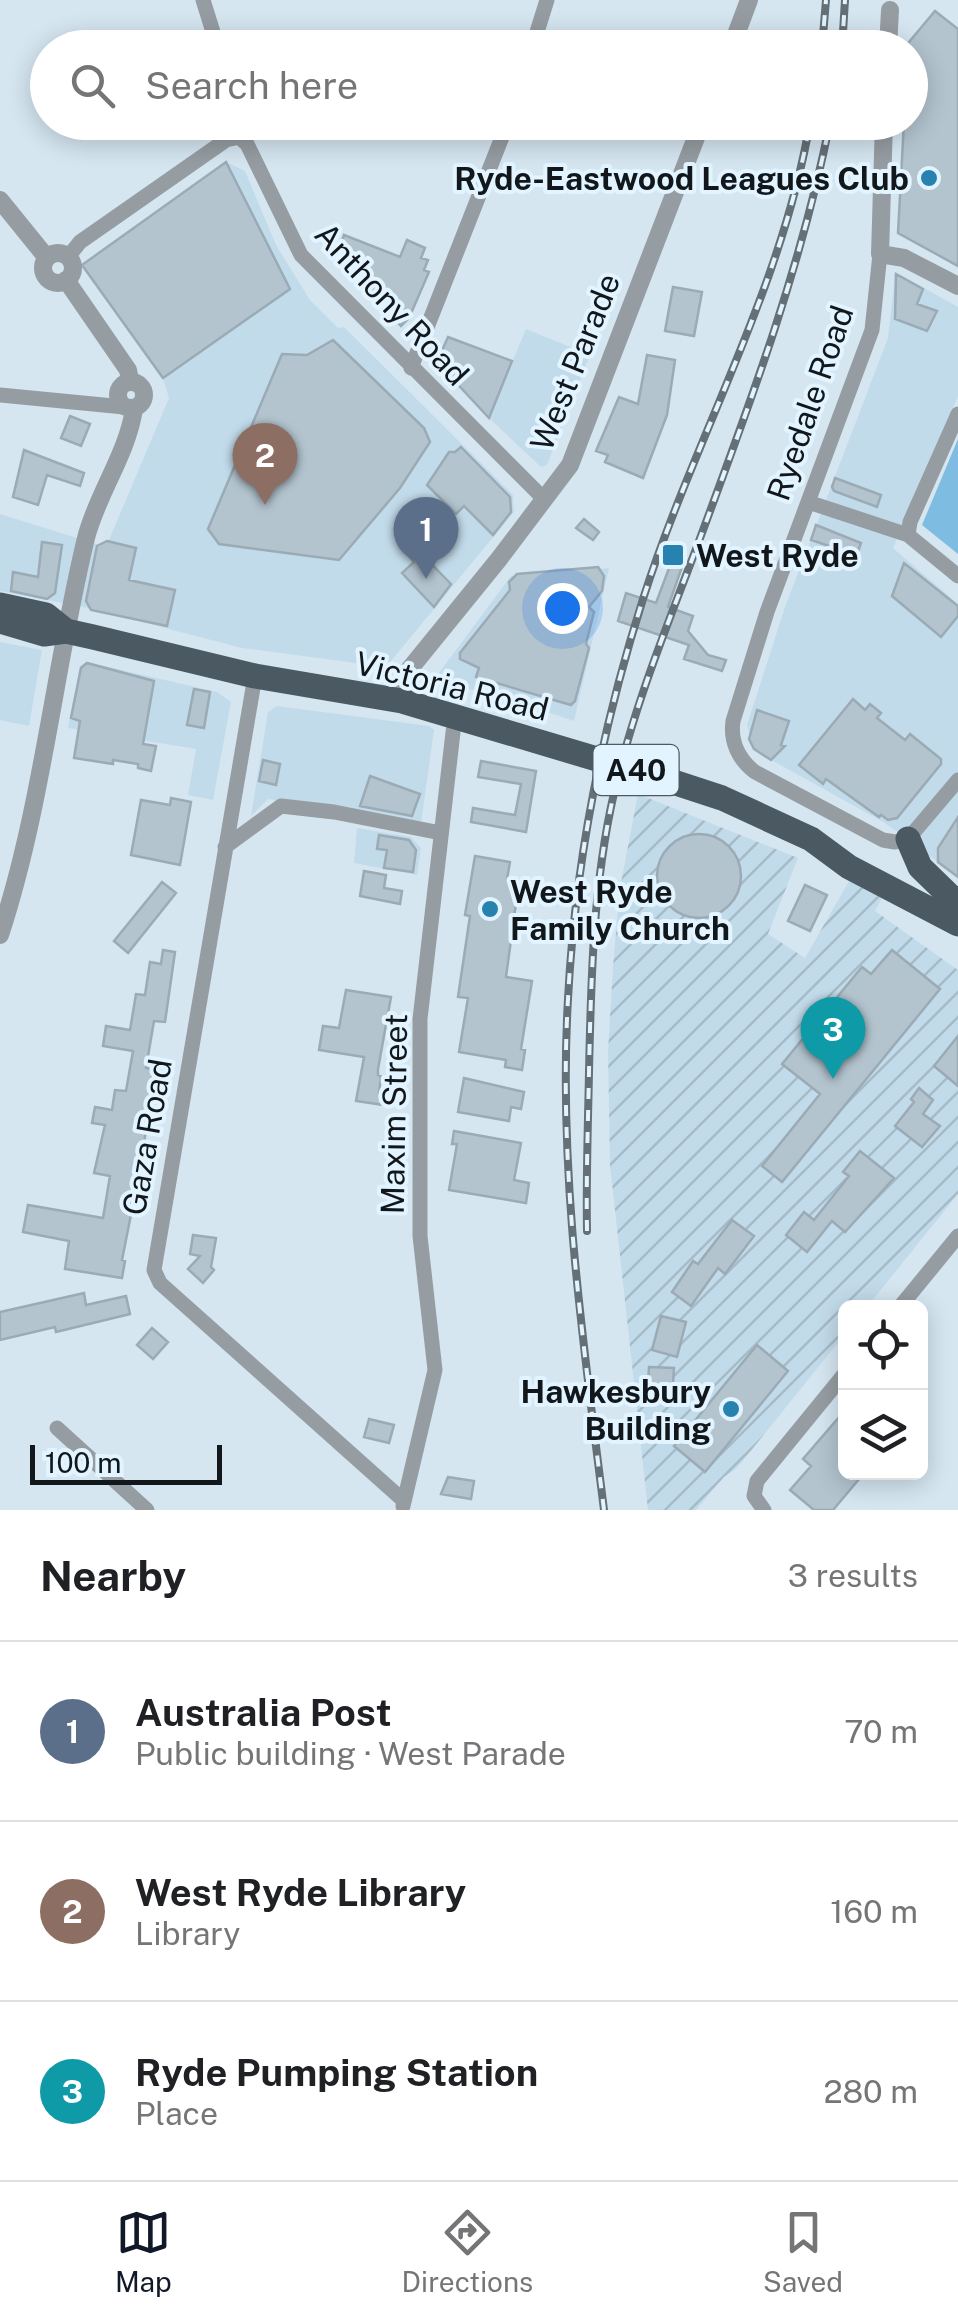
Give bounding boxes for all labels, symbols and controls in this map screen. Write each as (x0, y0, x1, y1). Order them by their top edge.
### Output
search box (30, 30, 928, 140)
icon: search (65, 58, 120, 113)
text: Search here (145, 63, 358, 108)
place label: Ryde-Eastwood Leagues Club (454, 160, 909, 197)
marker: Ryde-Eastwood Leagues Club (918, 167, 940, 189)
street label: Anthony Road (308, 215, 476, 393)
street label: West Parade (523, 268, 627, 456)
street label: Ryedale Road (759, 301, 861, 505)
pin: 2 (232, 422, 298, 505)
pin: 1 (394, 496, 458, 579)
place label: West Ryde (696, 537, 859, 574)
marker: West Ryde (660, 542, 686, 568)
your location (537, 583, 588, 634)
street label: Victoria Road (352, 644, 552, 728)
road number: A40 (594, 745, 678, 795)
place label: West Ryde Family Church (510, 873, 730, 947)
marker: West Ryde Family Church (479, 898, 501, 920)
pin: 3 (800, 996, 866, 1079)
street label: Maxim Street (374, 1013, 414, 1215)
street label: Gaza Road (115, 1056, 179, 1218)
map controls (838, 1300, 928, 1480)
button: locate (838, 1300, 928, 1390)
place label: Hawkesbury Building (521, 1373, 711, 1447)
button: layers (838, 1390, 928, 1480)
marker: Hawkesbury Building (720, 1398, 742, 1420)
scale bar (30, 1440, 222, 1484)
text: 100 m (45, 1446, 122, 1479)
text: Nearby (40, 1551, 186, 1600)
text: 3 results (788, 1557, 918, 1594)
text: Australia Post (135, 1690, 392, 1735)
text: 1 (66, 1713, 79, 1750)
text: 70 m (844, 1713, 918, 1750)
text: Public building · West Parade (135, 1735, 566, 1772)
text: West Ryde Library (135, 1870, 466, 1915)
text: 2 (62, 1893, 83, 1930)
text: 160 m (830, 1893, 918, 1930)
text: Library (135, 1915, 240, 1952)
text: Ryde Pumping Station (135, 2050, 538, 2095)
text: 3 (62, 2073, 83, 2110)
text: 280 m (823, 2073, 918, 2110)
text: Place (135, 2095, 218, 2132)
tab: Map (115, 2205, 172, 2298)
tab: Directions (402, 2205, 533, 2298)
tab: Saved (763, 2205, 843, 2298)

